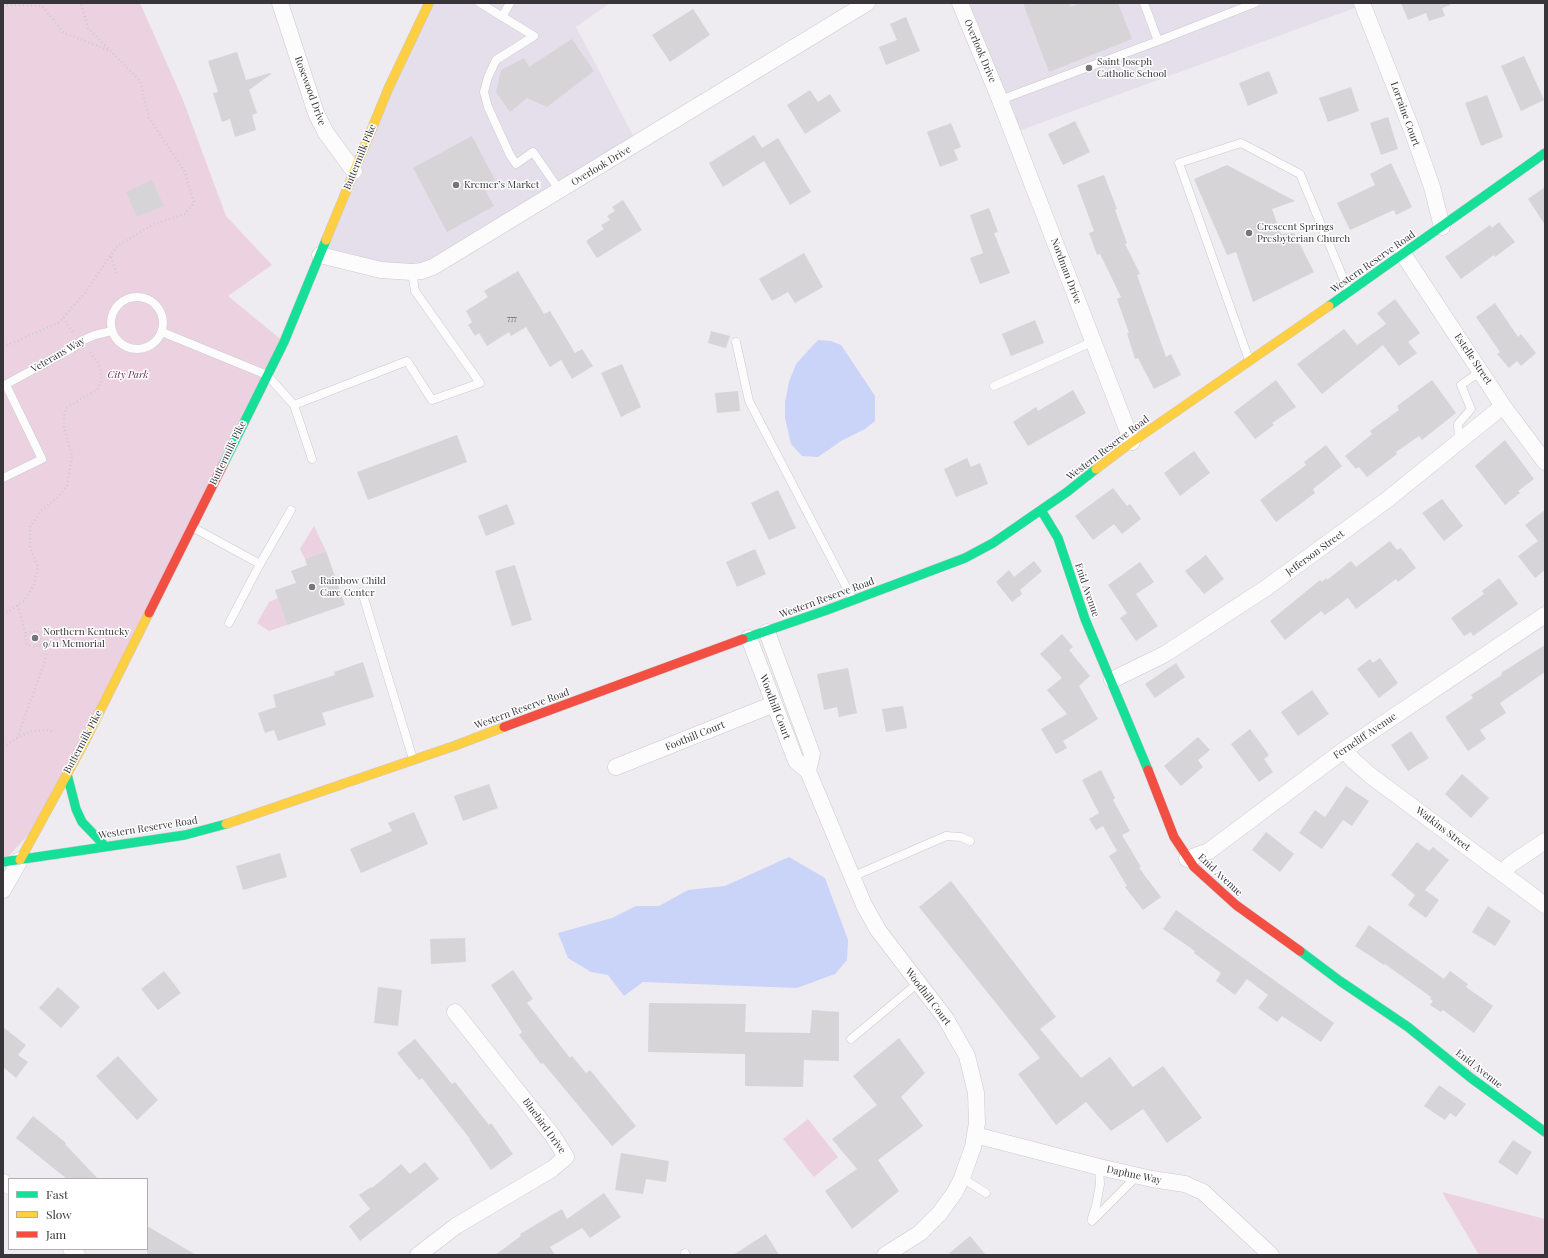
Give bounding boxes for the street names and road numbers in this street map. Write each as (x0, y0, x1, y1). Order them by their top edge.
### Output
street label: Overlook Drive (961, 18, 999, 84)
street label: Rosewood Drive (292, 55, 328, 127)
street label: Lorraine Court (1388, 80, 1422, 148)
street label: Buttermilk Pike (341, 122, 379, 192)
street label: Overlook Drive (569, 143, 633, 189)
street label: Western Reserve Road (1329, 228, 1417, 296)
street label: Nordman Drive (1048, 237, 1084, 305)
street label: Estelle Street (1451, 331, 1495, 387)
street label: Veterans Way (29, 335, 87, 375)
street label: Western Reserve Road (1064, 413, 1152, 483)
street label: Buttermilk Pike (207, 419, 249, 487)
street label: Jefferson Street (1283, 528, 1347, 578)
street label: Enid Avenue (1072, 561, 1102, 619)
street label: Western Reserve Road (778, 575, 876, 621)
street label: Woodhill Court (757, 673, 793, 741)
street label: Western Reserve Road (473, 686, 571, 732)
street label: Buttermilk Pike (61, 708, 105, 776)
street label: Ferncliff Avenue (1331, 710, 1399, 762)
street label: Foothill Court (663, 719, 727, 753)
street label: Watkins Street (1413, 805, 1473, 853)
street label: Western Reserve Road (98, 814, 198, 842)
street label: Enid Avenue (1195, 851, 1245, 899)
street label: Woodhill Court (903, 966, 953, 1028)
street label: Enid Avenue (1453, 1047, 1505, 1091)
street label: Bluebird Drive (520, 1096, 568, 1156)
street label: Daphne Way (1105, 1163, 1163, 1187)

